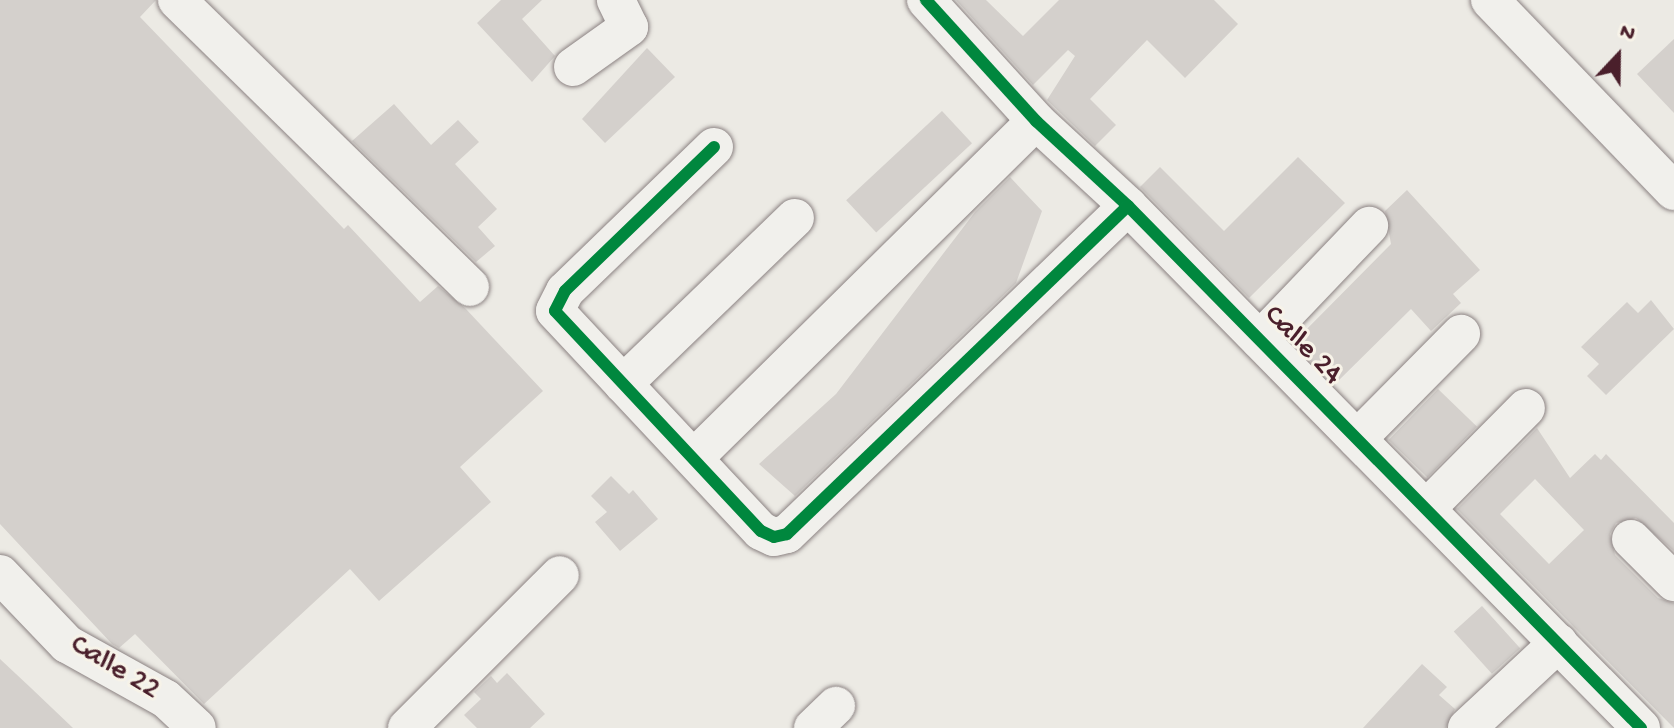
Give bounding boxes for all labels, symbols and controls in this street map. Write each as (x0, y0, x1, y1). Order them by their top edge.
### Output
north arrow (1578, 16, 1658, 96)
text: N (1615, 19, 1639, 48)
street label: Calle 24 (1255, 299, 1349, 393)
street label: Calle 22 (63, 628, 165, 710)

